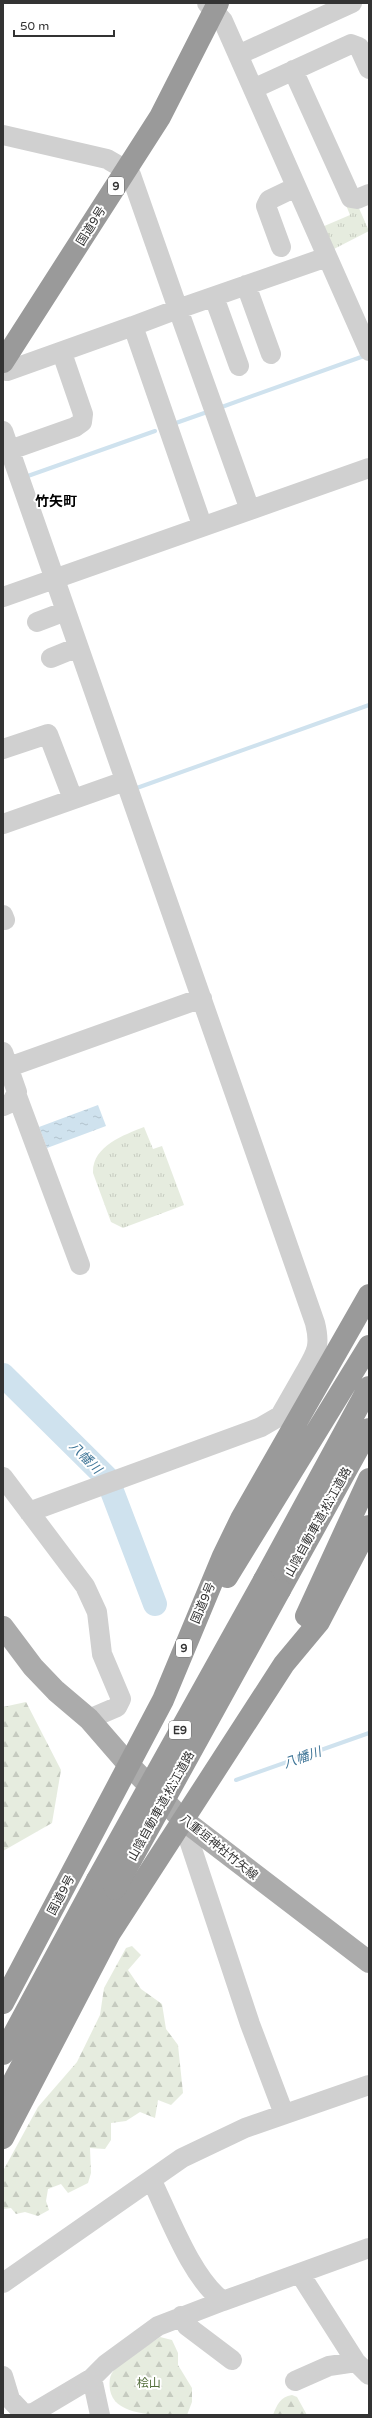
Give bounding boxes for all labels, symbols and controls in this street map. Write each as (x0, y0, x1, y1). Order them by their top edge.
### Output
scale bar (14, 12, 114, 38)
text: 50 m (20, 19, 49, 33)
road number: 9 (108, 177, 124, 195)
street label: 国道9号 (74, 204, 108, 248)
district label: 竹矢町 (35, 493, 77, 510)
water label: 八幡川 (66, 1438, 106, 1479)
street label: 山陰自動車道;松江道路 (282, 1465, 354, 1579)
street label: 国道9号 (188, 1580, 218, 1626)
road number: 9 (176, 1639, 192, 1657)
road number: E9 (169, 1721, 191, 1739)
water label: 八幡川 (281, 1743, 325, 1772)
street label: 山陰自動車道;松江道路 (125, 1749, 197, 1863)
street label: 八重垣神社竹矢線 (177, 1811, 261, 1883)
street label: 国道9号 (45, 1872, 77, 1918)
park label: 桧山 (137, 2376, 161, 2390)

